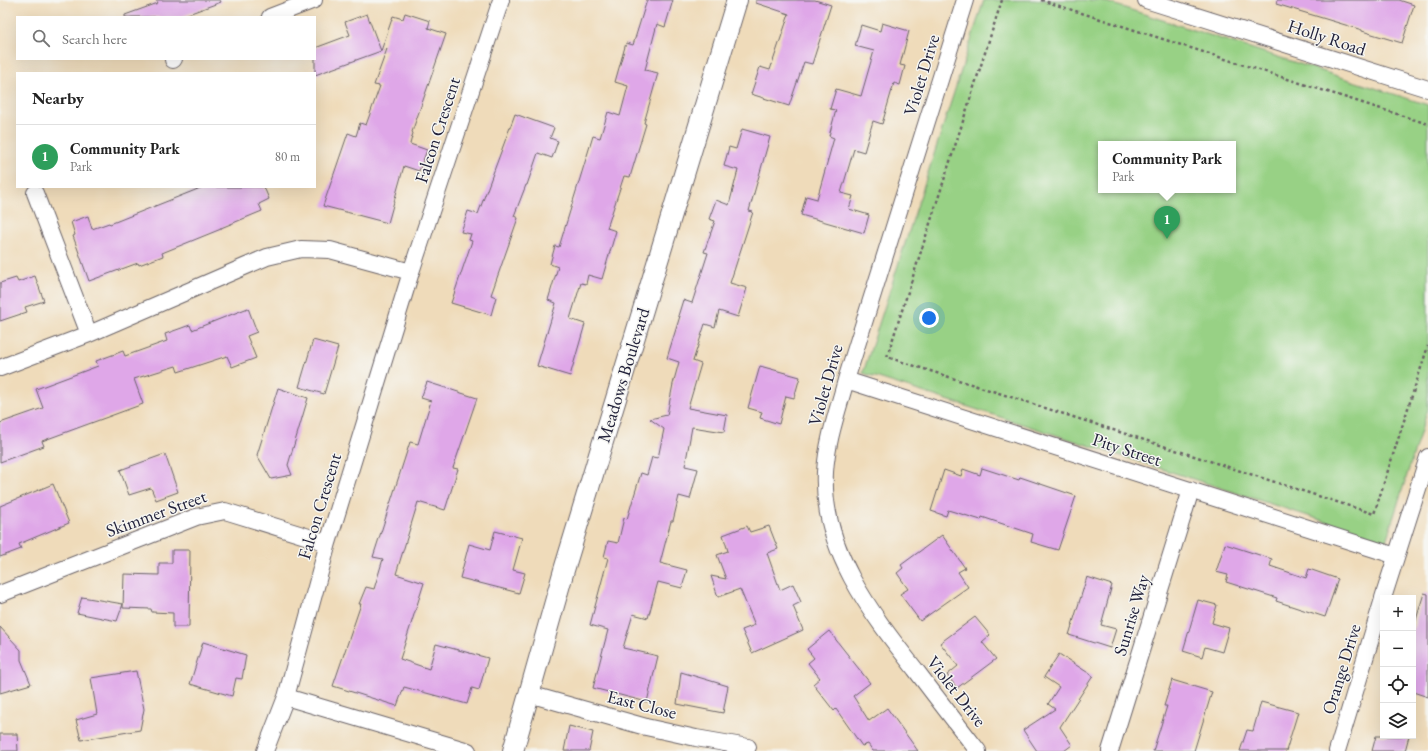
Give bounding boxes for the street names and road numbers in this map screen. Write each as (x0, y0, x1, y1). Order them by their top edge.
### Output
street label: Holly Road (1285, 14, 1370, 61)
street label: Violet Drive (898, 32, 944, 118)
street label: Falcon Crescent (409, 74, 465, 186)
street label: Meadows Boulevard (592, 304, 655, 445)
street label: Violet Drive (802, 342, 848, 428)
street label: Pity Street (1090, 427, 1165, 471)
street label: Falcon Crescent (292, 450, 346, 562)
street label: Skimmer Street (103, 484, 210, 542)
street label: Sunrise Way (1108, 571, 1154, 658)
street label: Orange Drive (1316, 621, 1366, 717)
street label: Violet Drive (922, 651, 992, 731)
street label: East Close (605, 684, 679, 724)

